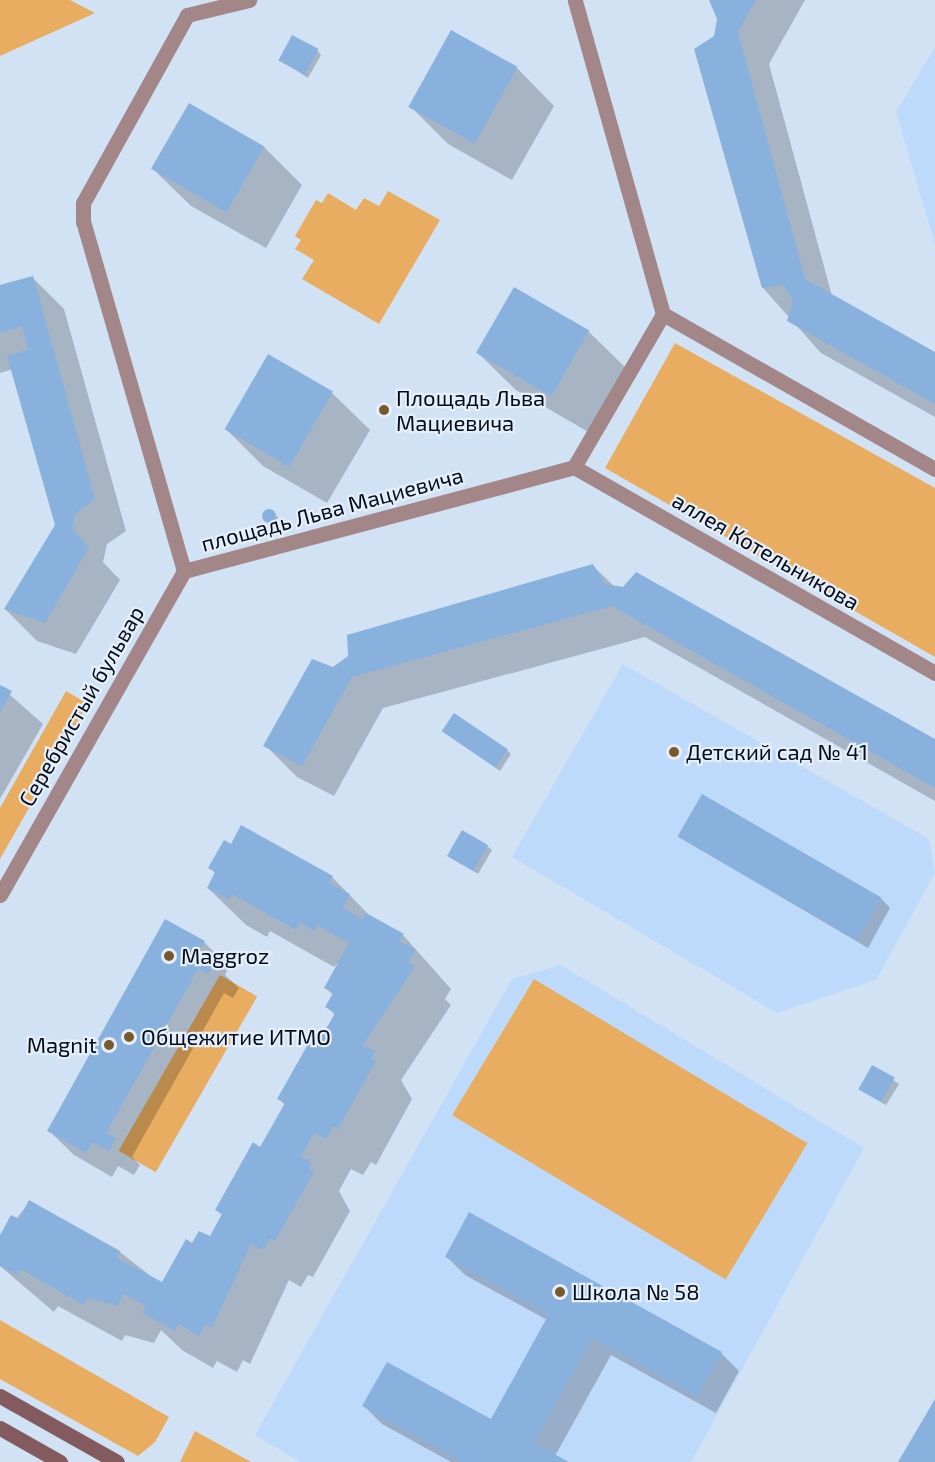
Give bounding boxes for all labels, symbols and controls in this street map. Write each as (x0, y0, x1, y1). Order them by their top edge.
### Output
place label: Площадь Льва Мациевича (396, 384, 545, 436)
marker: Площадь Льва Мациевича (377, 403, 391, 417)
street label: площадь Льва Мациевича (198, 461, 466, 557)
street label: аллея Котельникова (668, 487, 864, 615)
street label: Серебристый бульвар (13, 601, 149, 811)
place label: Детский сад № 41 (686, 739, 868, 765)
marker: Детский сад № 41 (667, 745, 681, 759)
place label: Maggroz (181, 943, 269, 969)
marker: Maggroz (162, 949, 176, 963)
place label: Общежитие ИТМО (141, 1024, 331, 1050)
marker: Общежитие ИТМО (122, 1030, 136, 1044)
place label: Magnit (27, 1032, 97, 1058)
marker: Magnit (102, 1038, 116, 1052)
place label: Школа № 58 (572, 1279, 699, 1305)
marker: Школа № 58 (553, 1285, 567, 1299)

